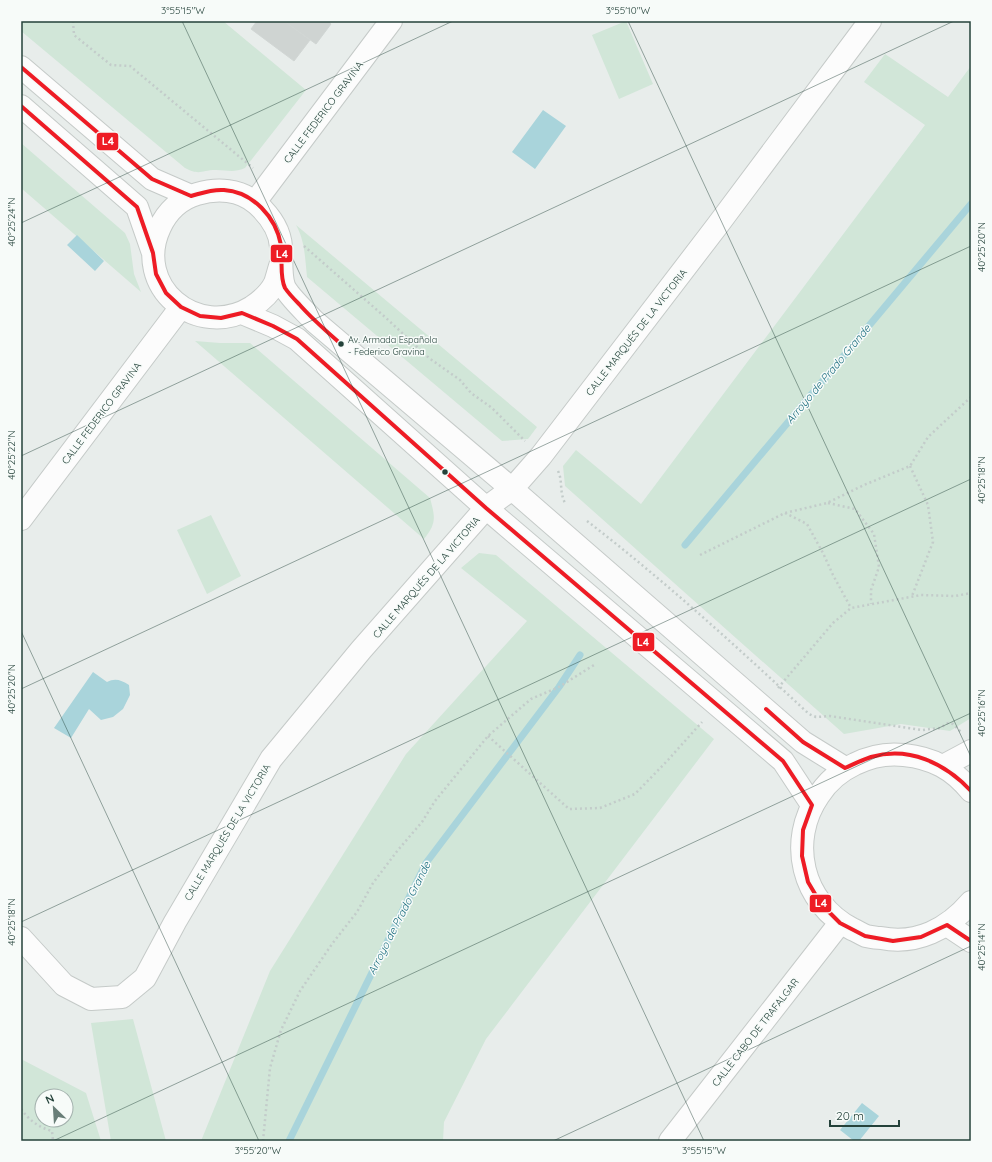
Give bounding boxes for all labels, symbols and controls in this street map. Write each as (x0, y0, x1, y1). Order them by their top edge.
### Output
text: 3°55'15"W (161, 4, 205, 17)
text: 3°55'10"W (606, 4, 651, 17)
street label: CALLE FEDERICO GRAVINA (281, 58, 366, 166)
line badge: L4 (96, 132, 119, 151)
text: L4 (102, 134, 115, 148)
text: 40°25'24"N (5, 197, 18, 247)
text: 40°25'20"N (975, 222, 988, 272)
line badge: L4 (270, 244, 293, 263)
text: L4 (276, 247, 289, 261)
street label: CALLE MARQUÉS DE LA VICTORIA (583, 266, 690, 398)
water label: Arroyo de Prado Grande (782, 321, 874, 426)
place label: Av. Armada Española - Federico Gravina (348, 334, 437, 357)
marker: Av. Armada Española - Federico Gravina (336, 339, 346, 349)
street label: CALLE FEDERICO GRAVINA (59, 359, 144, 467)
text: 40°25'22"N (5, 430, 18, 480)
text: 40°25'18"N (975, 456, 988, 504)
unlabelled marker (440, 467, 450, 477)
street label: CALLE MARQUÉS DE LA VICTORIA (370, 513, 483, 641)
line badge: L4 (632, 632, 655, 652)
text: L4 (637, 635, 650, 649)
text: 40°25'20"N (5, 664, 18, 714)
text: 40°25'16"N (975, 689, 988, 737)
street label: CALLE MARQUÉS DE LA VICTORIA (181, 761, 274, 903)
water label: Arroyo de Prado Grande (364, 858, 434, 977)
line badge: L4 (809, 894, 832, 913)
text: L4 (815, 896, 828, 910)
text: 40°25'18"N (5, 898, 18, 946)
text: 40°25'14"N (975, 923, 988, 971)
street label: CALLE CABO DE TRAFALGAR (709, 975, 802, 1089)
north arrow (34, 1088, 74, 1128)
text: N (43, 1091, 56, 1107)
scale bar (830, 1102, 899, 1128)
text: 20 m (836, 1108, 864, 1123)
text: 3°55'20"W (235, 1144, 282, 1157)
text: 3°55'15"W (682, 1144, 726, 1157)

